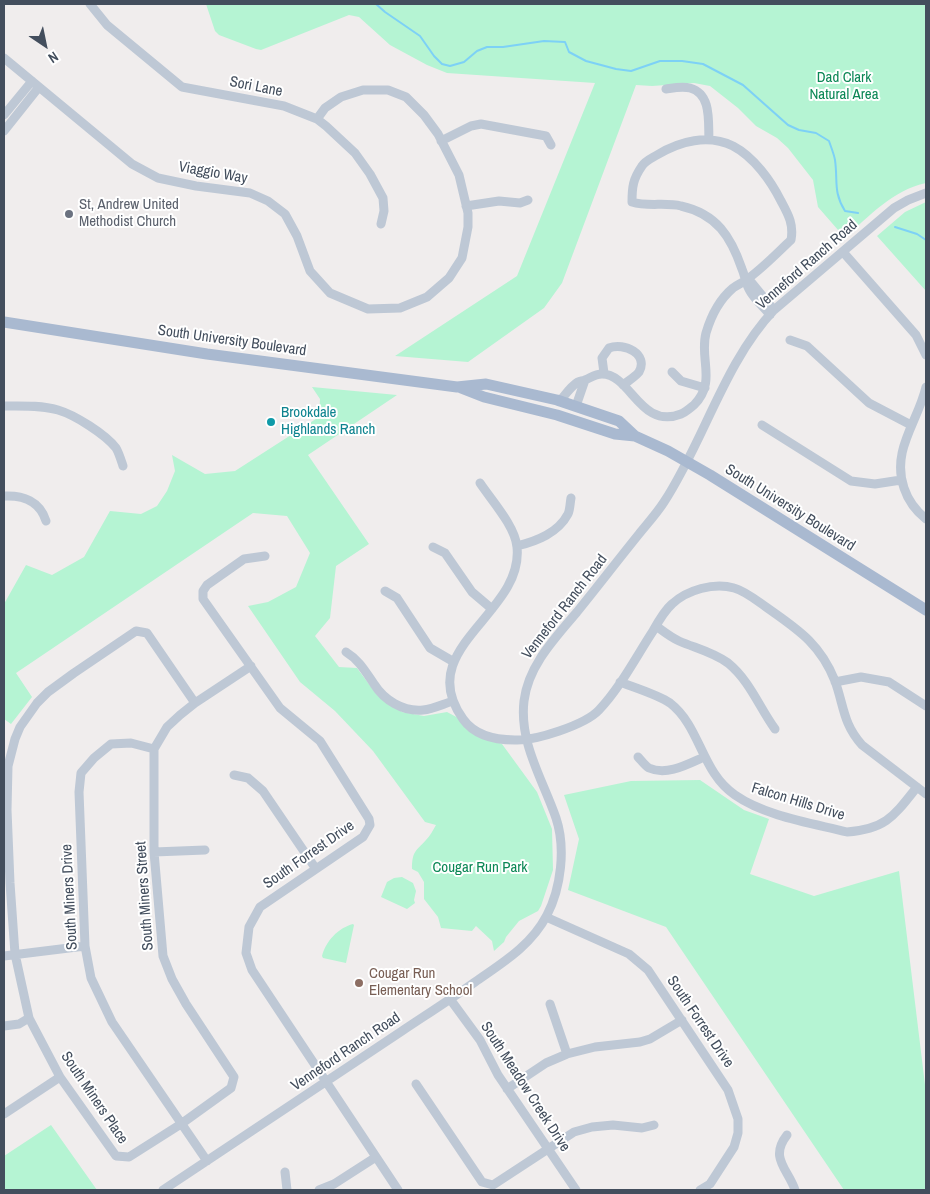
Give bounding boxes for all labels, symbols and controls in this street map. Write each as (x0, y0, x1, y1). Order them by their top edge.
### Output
north arrow (20, 20, 70, 70)
text: N (45, 48, 62, 67)
park label: Dad Clark Natural Area (809, 69, 879, 104)
street label: Sori Lane (228, 73, 284, 101)
street label: Viaggio Way (177, 158, 249, 188)
place label: St, Andrew United Methodist Church (79, 196, 179, 231)
marker: St, Andrew United Methodist Church (63, 208, 75, 220)
street label: Venneford Ranch Road (753, 216, 861, 314)
street label: South University Boulevard (157, 322, 307, 360)
place label: Brookdale Highlands Ranch (281, 404, 375, 439)
marker: Brookdale Highlands Ranch (265, 416, 277, 428)
street label: South University Boulevard (722, 461, 858, 555)
street label: Venneford Ranch Road (519, 551, 611, 663)
street label: Falcon Hills Drive (749, 779, 847, 825)
street label: South Forrest Drive (260, 817, 358, 893)
street label: South Miners Street (132, 841, 158, 951)
street label: South Miners Drive (58, 844, 82, 950)
park label: Cougar Run Park (432, 859, 528, 877)
place label: Cougar Run Elementary School (369, 965, 472, 1000)
street label: South Forrest Drive (663, 973, 737, 1071)
marker: Cougar Run Elementary School (353, 977, 365, 989)
street label: Venneford Ranch Road (288, 1009, 404, 1095)
street label: South Meadow Creek Drive (476, 1019, 574, 1155)
street label: South Miners Place (57, 1048, 131, 1148)

